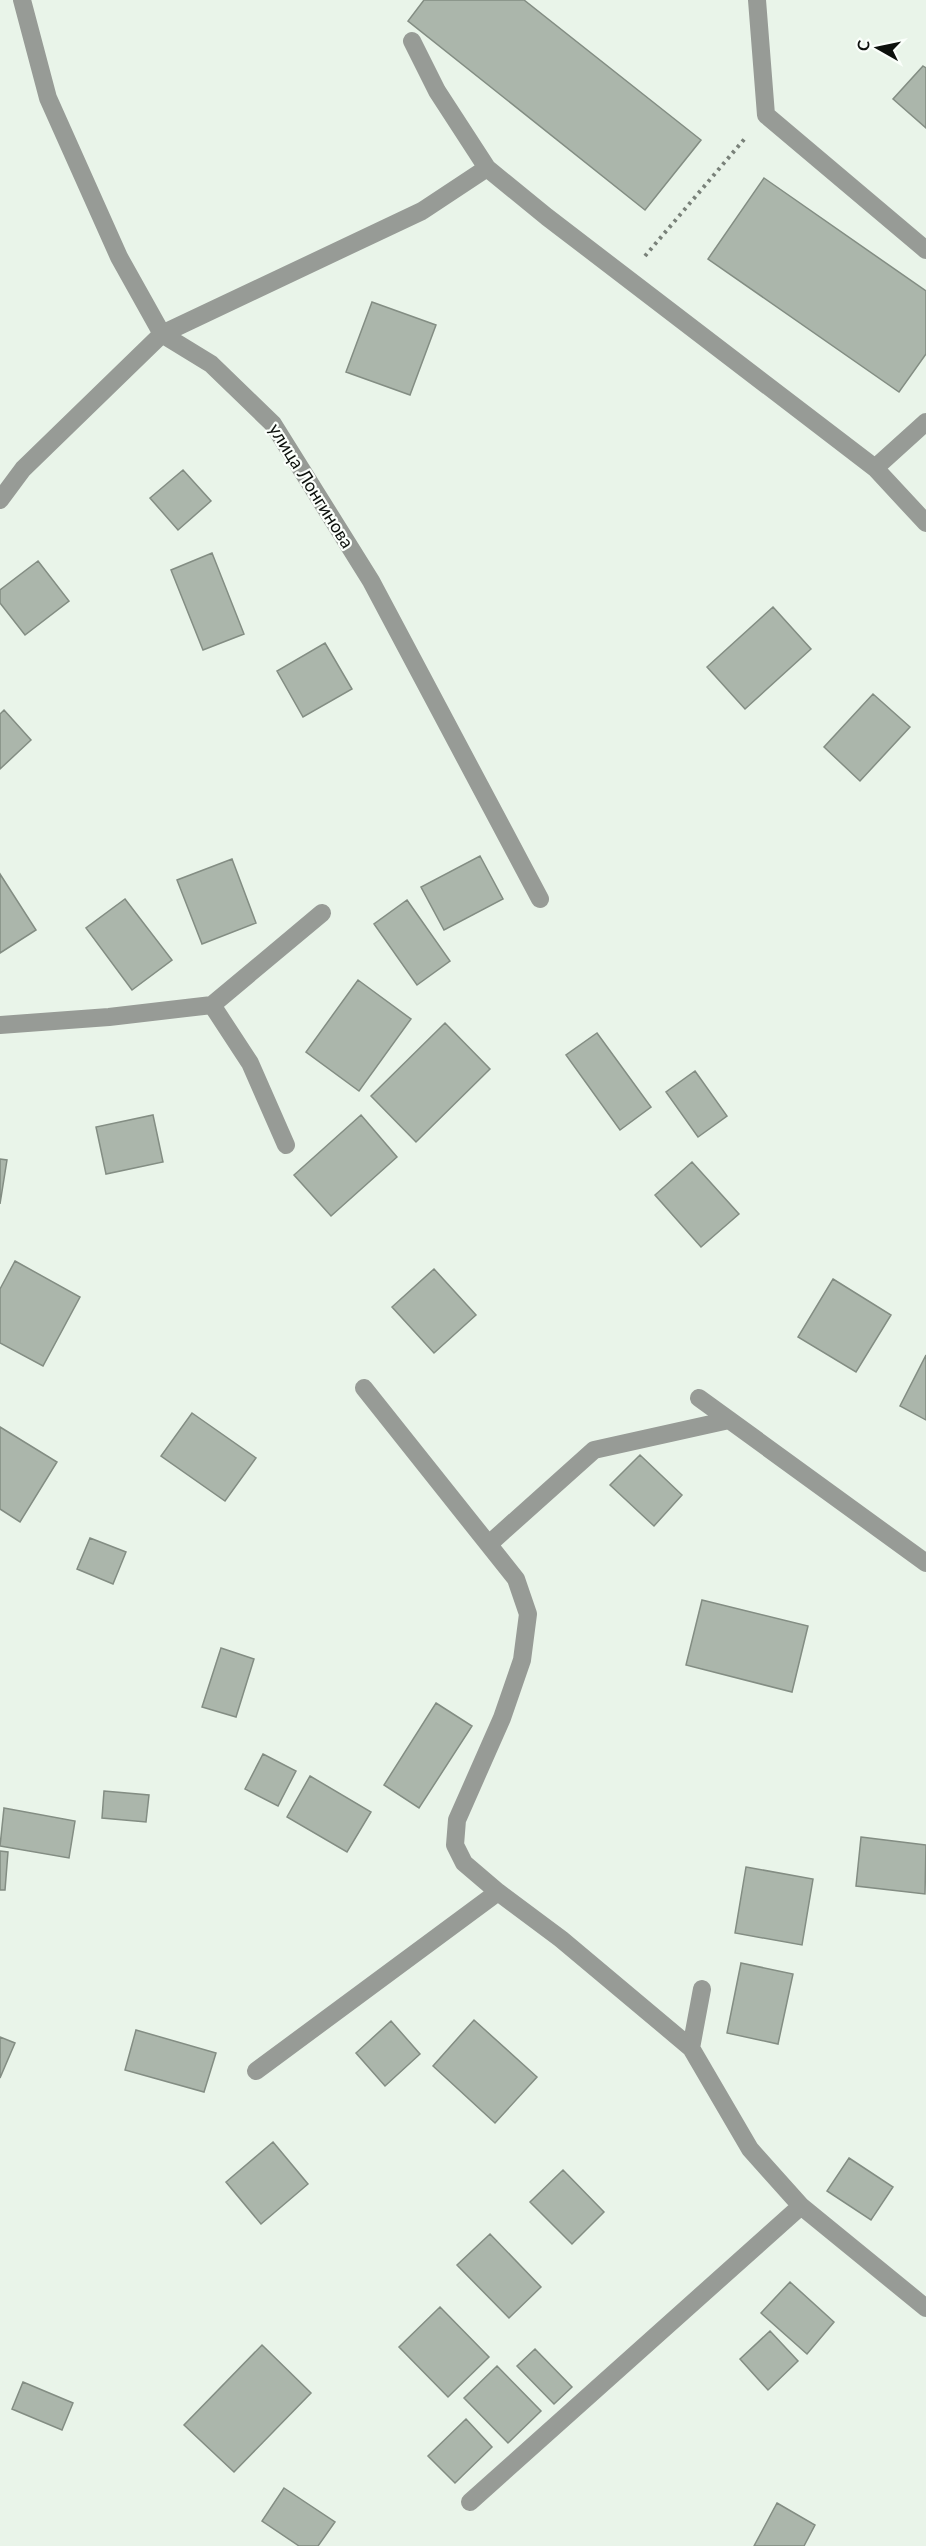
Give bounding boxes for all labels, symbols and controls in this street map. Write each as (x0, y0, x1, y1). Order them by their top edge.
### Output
north arrow (848, 18, 908, 78)
text: С (852, 38, 873, 52)
street label: улица Лонгинова (265, 419, 359, 552)

